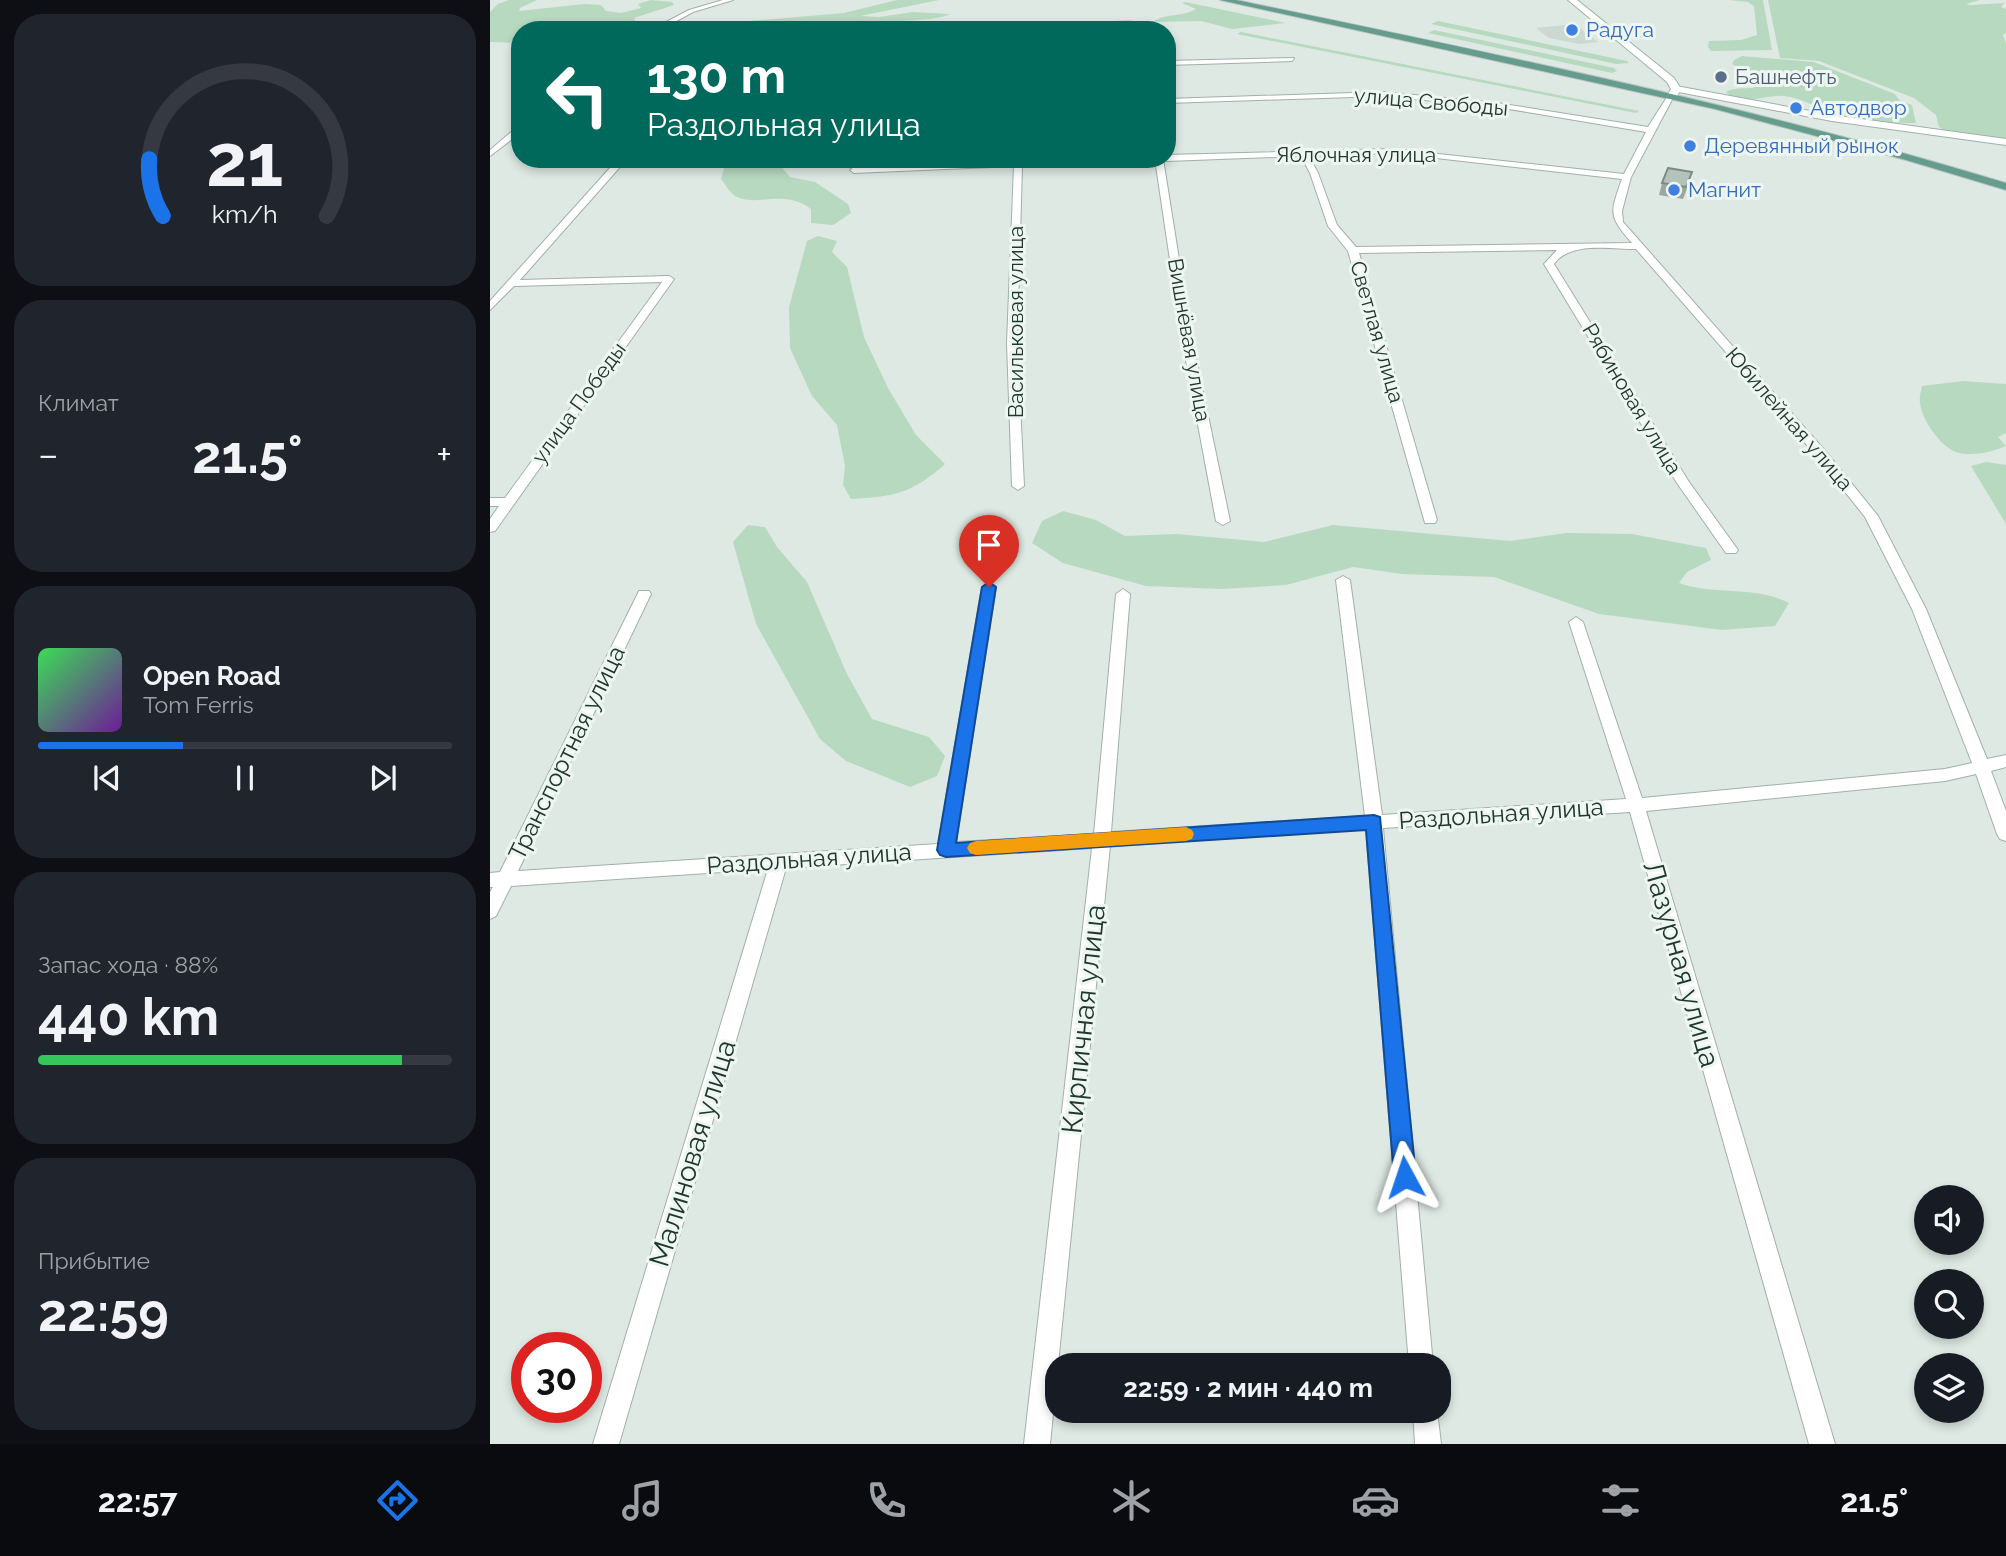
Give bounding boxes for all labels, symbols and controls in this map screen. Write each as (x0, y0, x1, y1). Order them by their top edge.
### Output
place label: Радуга (1586, 17, 1654, 42)
marker: Радуга (1564, 22, 1580, 38)
text: 130 m (647, 47, 786, 104)
icon: left (532, 49, 623, 140)
place label: Башнефть (1735, 64, 1836, 89)
marker: Башнефть (1713, 69, 1729, 85)
street label: улица Свободы (1353, 82, 1509, 121)
place label: Автодвор (1810, 95, 1907, 120)
marker: Автодвор (1788, 100, 1804, 116)
text: Раздольная улица (647, 106, 921, 143)
text: 21 (206, 118, 284, 203)
place label: Деревянный рынок (1704, 133, 1899, 158)
marker: Деревянный рынок (1682, 138, 1698, 154)
street label: Яблочная улица (1276, 142, 1436, 167)
place label: Магнит (1688, 177, 1761, 202)
marker: Магнит (1666, 182, 1682, 198)
text: km/h (212, 199, 278, 229)
street label: Васильковая улица (1003, 226, 1028, 418)
street label: Вишнёвая улица (1163, 256, 1216, 424)
street label: Светлая улица (1345, 258, 1410, 406)
street label: Рябиновая улица (1578, 319, 1687, 479)
street label: улица Победы (526, 337, 631, 468)
street label: Юбилейная улица (1720, 342, 1858, 495)
text: Климат (38, 389, 119, 416)
text: 21.5° (192, 424, 303, 485)
text: − (38, 432, 58, 477)
text: + (436, 432, 452, 477)
pin (959, 515, 1019, 587)
icon: arrive (970, 526, 1008, 564)
street label: Транспортная улица (502, 641, 631, 865)
text: Open Road (143, 661, 281, 691)
text: Tom Ferris (143, 691, 254, 718)
icon: previous (88, 759, 126, 797)
icon: pause (226, 759, 264, 797)
icon: next (364, 759, 402, 797)
street label: Раздольная улица (1398, 792, 1604, 835)
street label: Раздольная улица (706, 837, 912, 880)
street label: Лазурная улица (1636, 857, 1727, 1071)
street label: Кирпичная улица (1055, 903, 1112, 1135)
text: Запас хода · 88% (38, 951, 218, 978)
text: 440 km (38, 986, 219, 1047)
street label: Малиновая улица (642, 1036, 743, 1271)
position arrow (1368, 1140, 1442, 1214)
map controls (1914, 1185, 1984, 1423)
button: sound (1914, 1185, 1984, 1255)
text: Прибытие (38, 1247, 150, 1274)
button: search (1914, 1269, 1984, 1339)
text: 22:59 (38, 1282, 169, 1343)
speed limit sign: 30 (511, 1332, 602, 1423)
button: layers (1914, 1353, 1984, 1423)
text: 22:59 · 2 мин · 440 m (1123, 1373, 1373, 1403)
icon: directions (373, 1476, 422, 1525)
icon: music (618, 1476, 667, 1525)
icon: phone (862, 1476, 911, 1525)
icon: climate (1107, 1476, 1156, 1525)
icon: car (1351, 1476, 1400, 1525)
icon: filters (1596, 1476, 1645, 1525)
text: 22:57 (98, 1482, 177, 1519)
text: 21.5° (1840, 1482, 1908, 1519)

